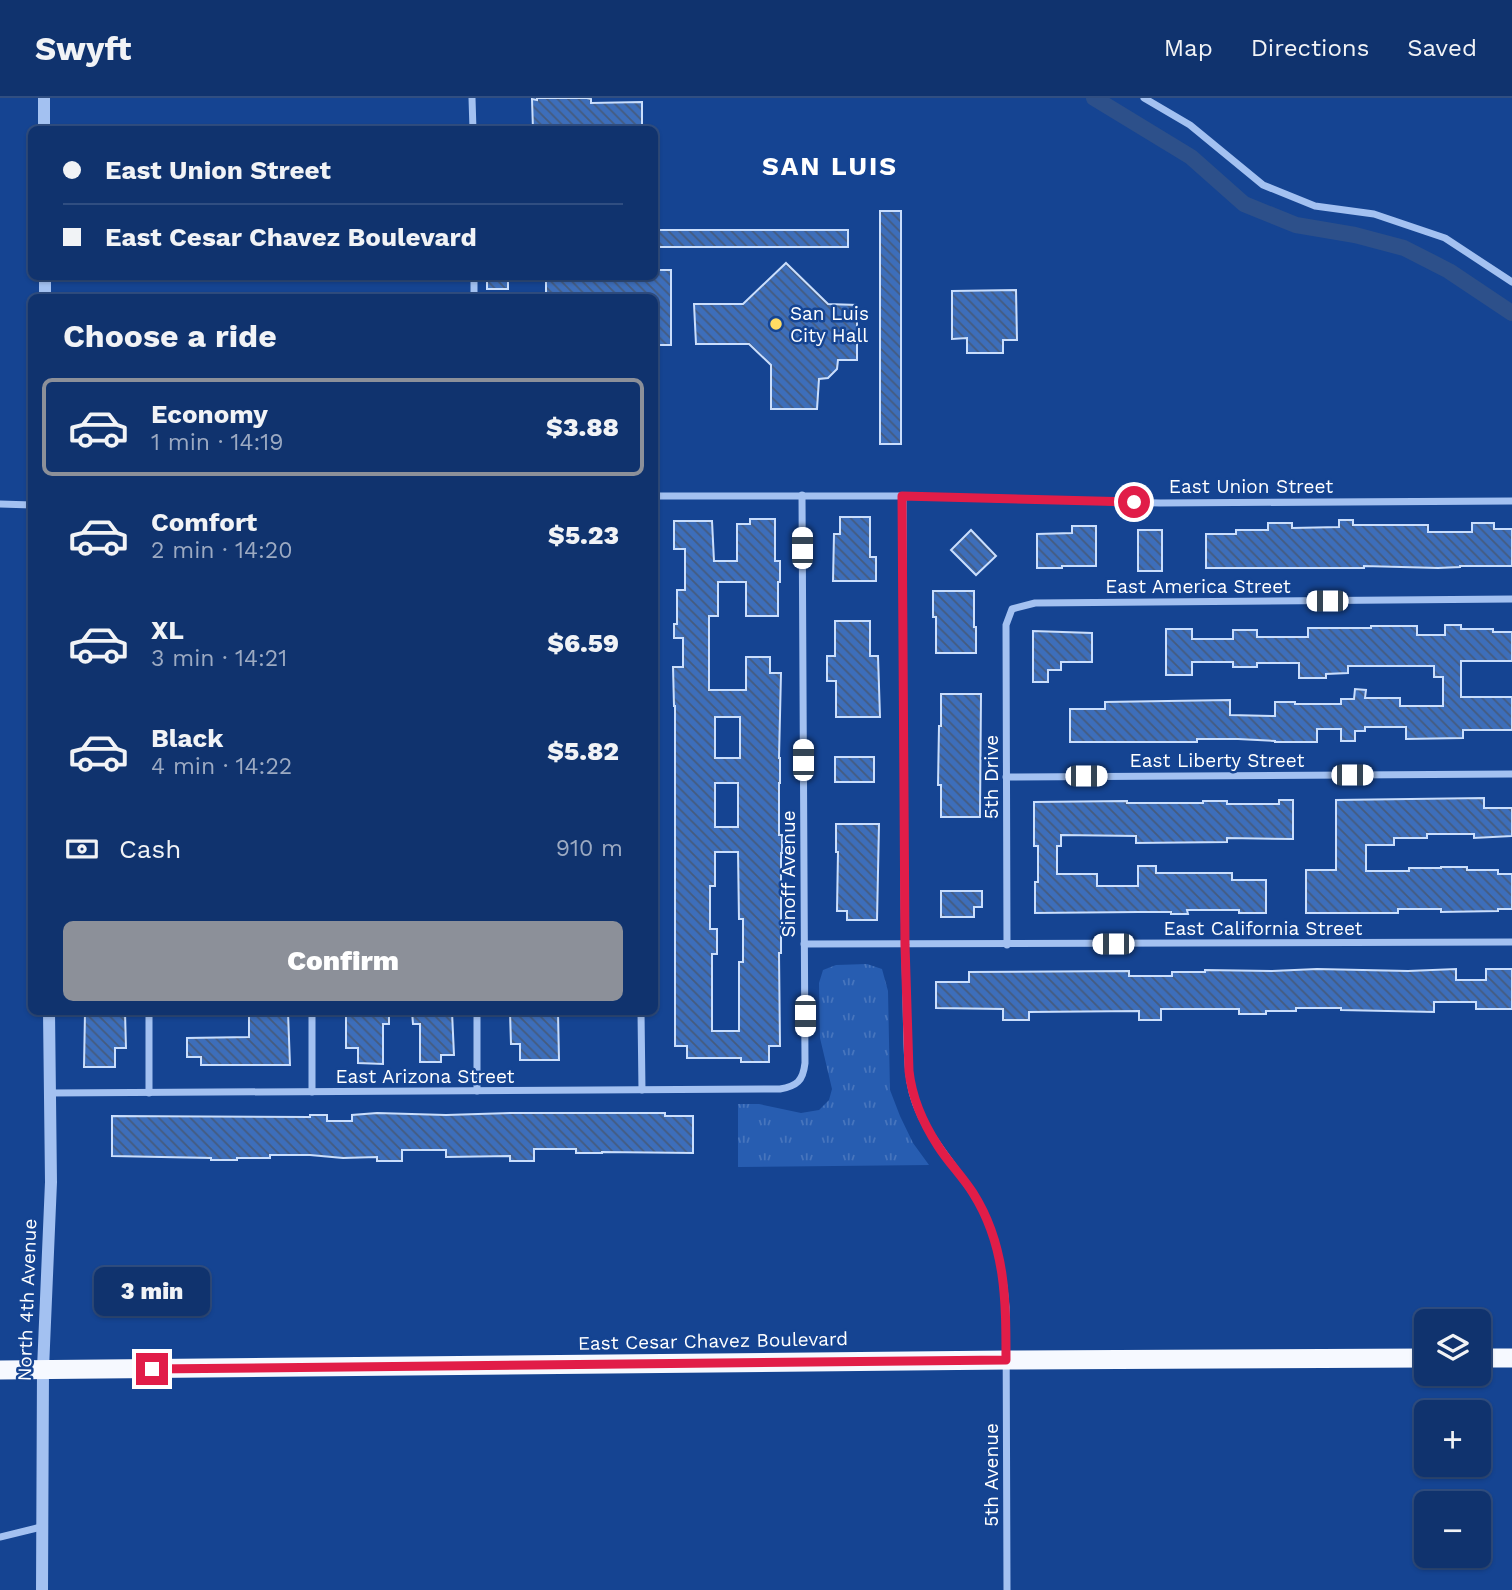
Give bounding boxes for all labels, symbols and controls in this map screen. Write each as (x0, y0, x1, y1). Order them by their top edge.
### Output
text: Swyft (35, 29, 132, 68)
text: Map (1164, 34, 1213, 62)
text: Directions (1251, 34, 1369, 62)
text: Saved (1407, 34, 1477, 62)
district label: SAN LUIS (762, 151, 898, 181)
text: East Union Street (105, 155, 331, 185)
text: East Cesar Chavez Boulevard (105, 222, 477, 252)
place label: San Luis City Hall (790, 302, 869, 347)
marker: San Luis City Hall (768, 316, 784, 332)
text: Choose a ride (63, 317, 277, 355)
icon: car (67, 396, 130, 459)
text: Economy (151, 399, 268, 429)
text: $3.88 (546, 412, 619, 442)
text: 1 min · 14:19 (151, 429, 284, 456)
street label: East Union Street (1169, 475, 1333, 498)
route start (1118, 486, 1150, 518)
icon: car (67, 504, 130, 567)
text: Comfort (151, 507, 257, 537)
text: $5.23 (548, 520, 619, 550)
car (792, 527, 813, 569)
text: 2 min · 14:20 (151, 537, 293, 564)
street label: East America Street (1105, 575, 1291, 598)
car (1307, 591, 1349, 612)
icon: car (67, 612, 130, 675)
text: XL (151, 615, 184, 645)
text: $6.59 (547, 628, 619, 658)
text: 3 min · 14:21 (151, 645, 287, 672)
icon: car (67, 720, 130, 783)
text: Black (151, 723, 223, 753)
street label: 5th Drive (980, 735, 1003, 819)
text: $5.82 (547, 736, 619, 766)
car (793, 739, 814, 781)
street label: East Liberty Street (1130, 749, 1304, 772)
text: 4 min · 14:22 (151, 753, 292, 780)
car (1332, 765, 1374, 786)
car (1066, 766, 1108, 787)
street label: Sinoff Avenue (777, 810, 800, 938)
icon: cash (63, 830, 101, 868)
text: Cash (119, 834, 181, 864)
text: 910 m (556, 835, 623, 862)
street label: East California Street (1163, 917, 1363, 940)
button: Confirm (63, 921, 623, 1001)
car (1093, 934, 1135, 955)
car (795, 995, 816, 1037)
street label: East Arizona Street (335, 1065, 515, 1088)
street label: North 4th Avenue (13, 1218, 41, 1382)
callout: 3 min (94, 1268, 210, 1316)
text: 3 min (121, 1278, 183, 1305)
map controls (1414, 1309, 1491, 1568)
button: layers (1414, 1309, 1491, 1386)
street label: East Cesar Chavez Boulevard (578, 1327, 848, 1355)
route end (136, 1353, 168, 1385)
button: + (1414, 1400, 1491, 1477)
street label: 5th Avenue (980, 1423, 1003, 1527)
button: − (1414, 1491, 1491, 1568)

